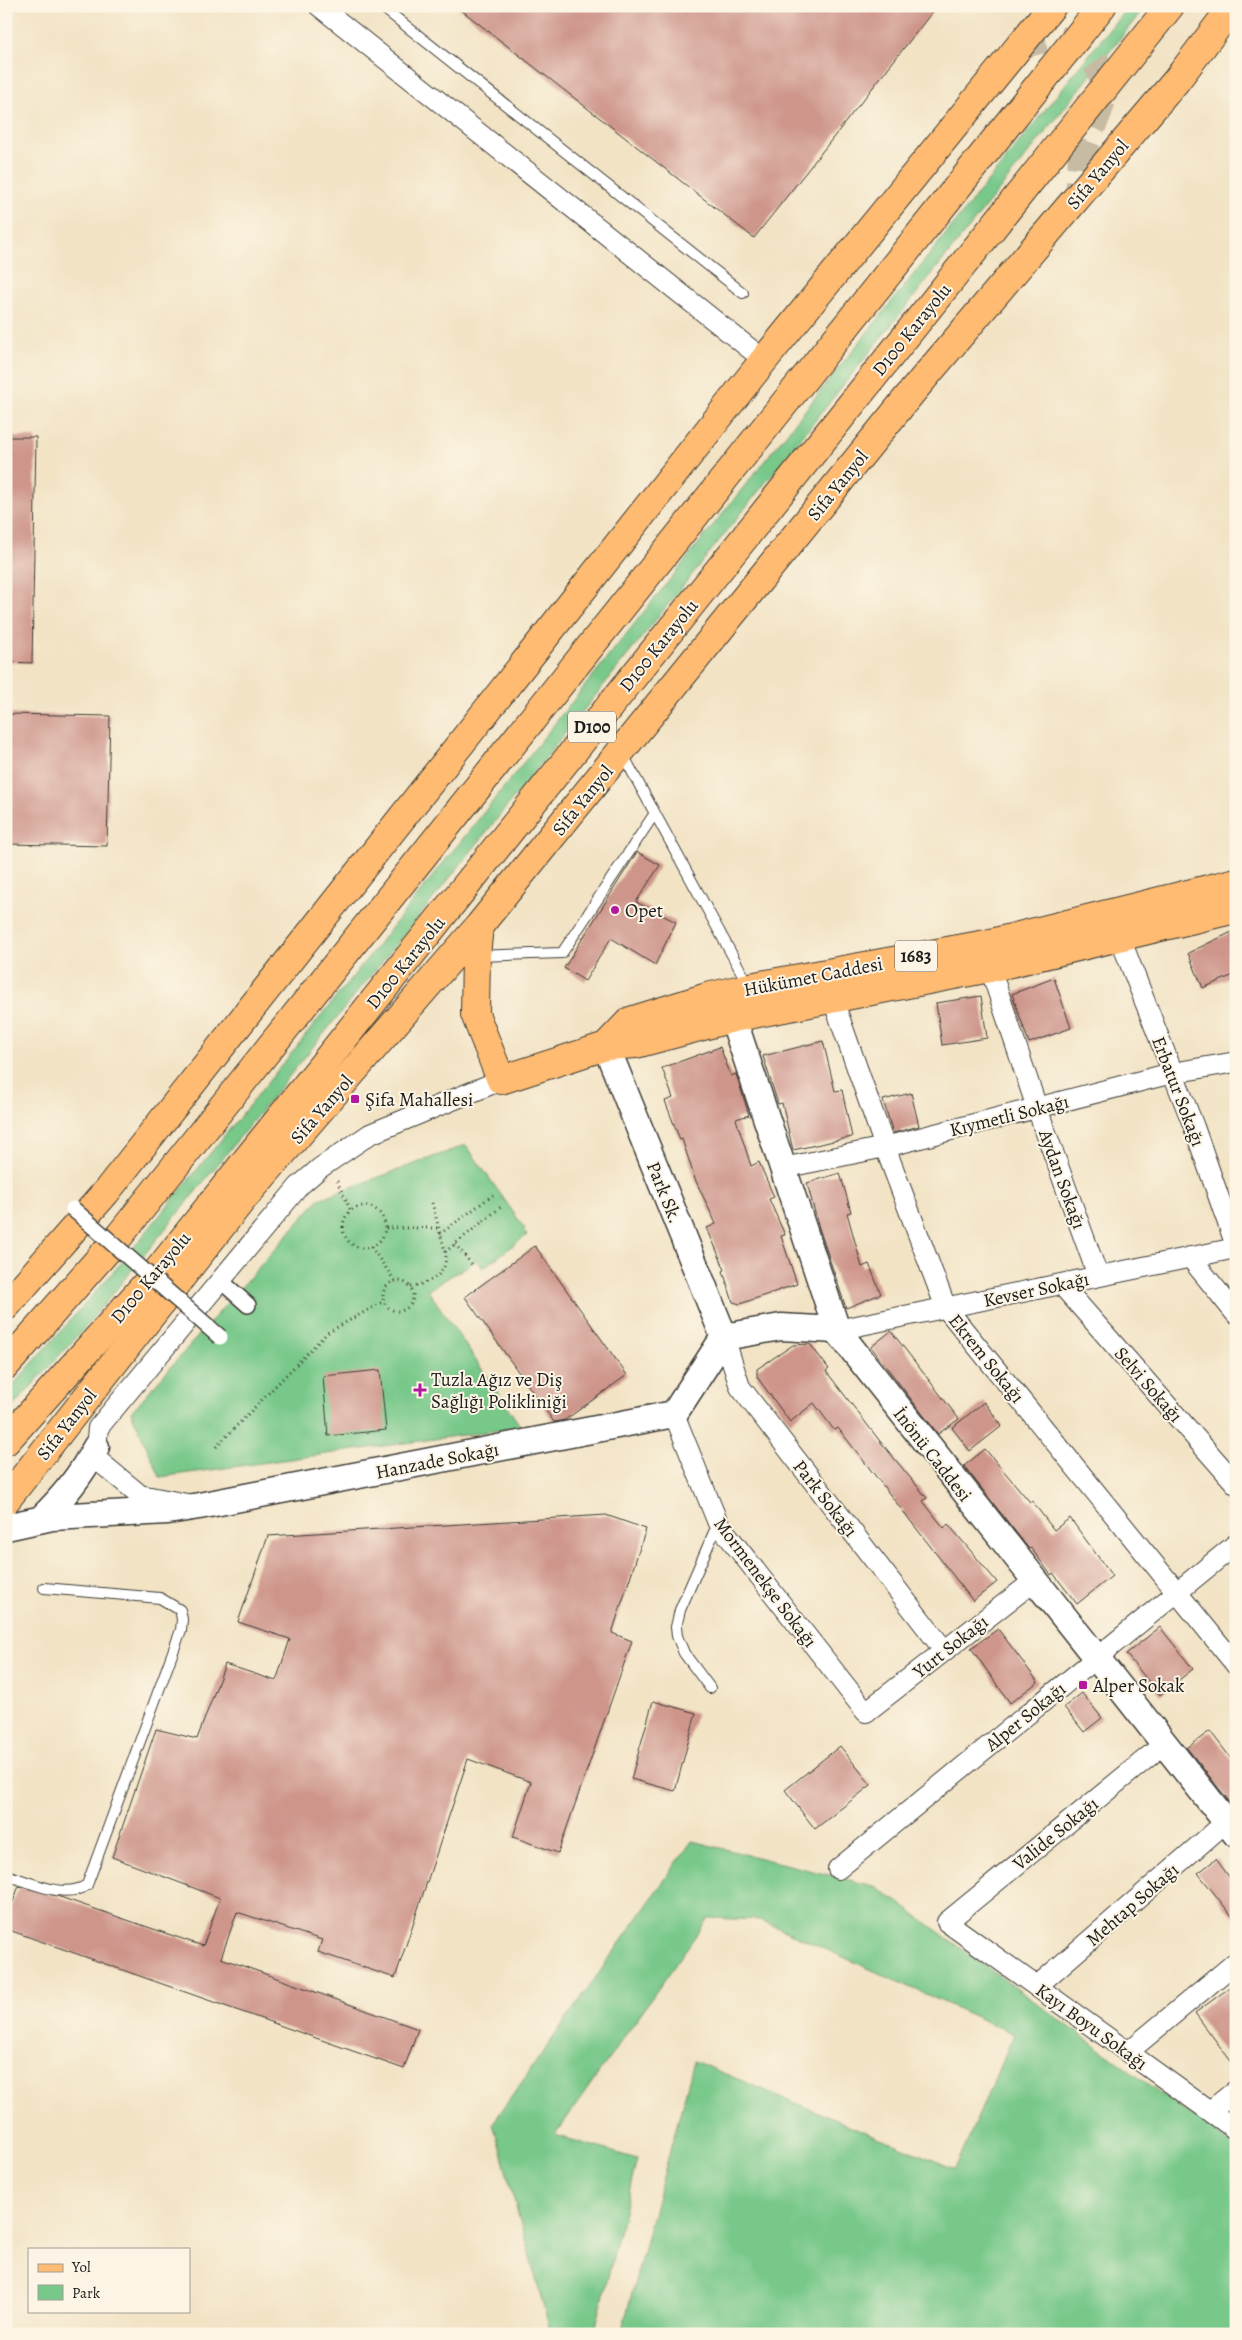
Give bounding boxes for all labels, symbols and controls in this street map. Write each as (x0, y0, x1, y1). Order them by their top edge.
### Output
street label: Sifa Yanyol (1061, 134, 1135, 215)
street label: D100 Karayolu (866, 277, 958, 382)
street label: Sifa Yanyol (801, 444, 875, 527)
street label: D100 Karayolu (613, 593, 705, 698)
road number: D100 (568, 712, 616, 742)
street label: Sifa Yanyol (546, 759, 620, 842)
place label: Opet (625, 898, 663, 924)
marker: Opet (609, 904, 621, 916)
street label: D100 Karayolu (360, 910, 452, 1015)
road number: 1683 (895, 940, 937, 971)
street label: Hükümet Caddesi (741, 951, 885, 1003)
street label: Erbatur Sokağı (1145, 1033, 1211, 1150)
street label: Sifa Yanyol (284, 1069, 359, 1150)
place label: Şifa Mahallesi (365, 1087, 473, 1113)
street label: Kıymetli Sokağı (947, 1089, 1072, 1143)
marker: Şifa Mahallesi (349, 1093, 361, 1105)
street label: Aydan Sokağı (1032, 1125, 1092, 1233)
street label: Park Sk. (640, 1158, 688, 1227)
street label: D100 Karayolu (105, 1226, 197, 1329)
street label: Kevser Sokağı (981, 1266, 1091, 1314)
street label: Ekrem Sokağı (942, 1309, 1030, 1409)
street label: Selvi Sokağı (1108, 1341, 1188, 1428)
place label: Tuzla Ağız ve Diş Sağlığı Polikliniği (431, 1367, 567, 1415)
street label: Sifa Yanyol (31, 1383, 103, 1466)
marker: Tuzla Ağız ve Diş Sağlığı Polikliniği (413, 1383, 427, 1397)
street label: İnönü Caddesi (887, 1402, 977, 1507)
street label: Hanzade Sokağı (373, 1436, 501, 1486)
street label: Park Sokağı (787, 1455, 864, 1543)
street label: Mormenekşe Sokağı (708, 1512, 823, 1653)
street label: Yurt Sokağı (907, 1609, 994, 1685)
place label: Alper Sokak (1092, 1673, 1185, 1699)
street label: Alper Sokağı (979, 1676, 1071, 1758)
marker: Alper Sokak (1077, 1679, 1089, 1691)
street label: Valide Sokağı (1007, 1791, 1104, 1877)
street label: Mehtap Sokağı (1081, 1857, 1185, 1952)
street label: Kayı Boyu Sokağı (1030, 1977, 1153, 2076)
legend (28, 2248, 190, 2312)
text: Yol (71, 2257, 91, 2277)
text: Park (72, 2283, 101, 2303)

